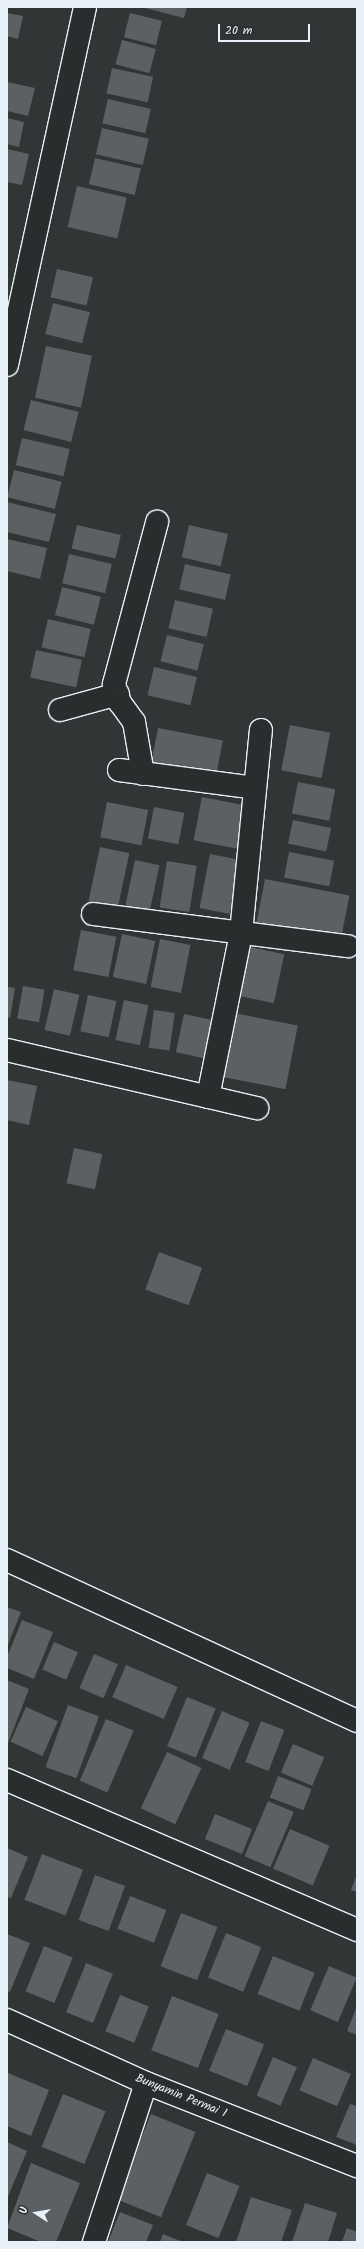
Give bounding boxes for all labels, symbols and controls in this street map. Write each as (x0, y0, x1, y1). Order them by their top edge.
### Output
scale bar (220, 16, 312, 42)
text: 20 m (225, 21, 252, 40)
street label: Bunyamin Permai 1 (133, 2071, 229, 2121)
north arrow (16, 2193, 56, 2233)
text: U (15, 2205, 34, 2216)

